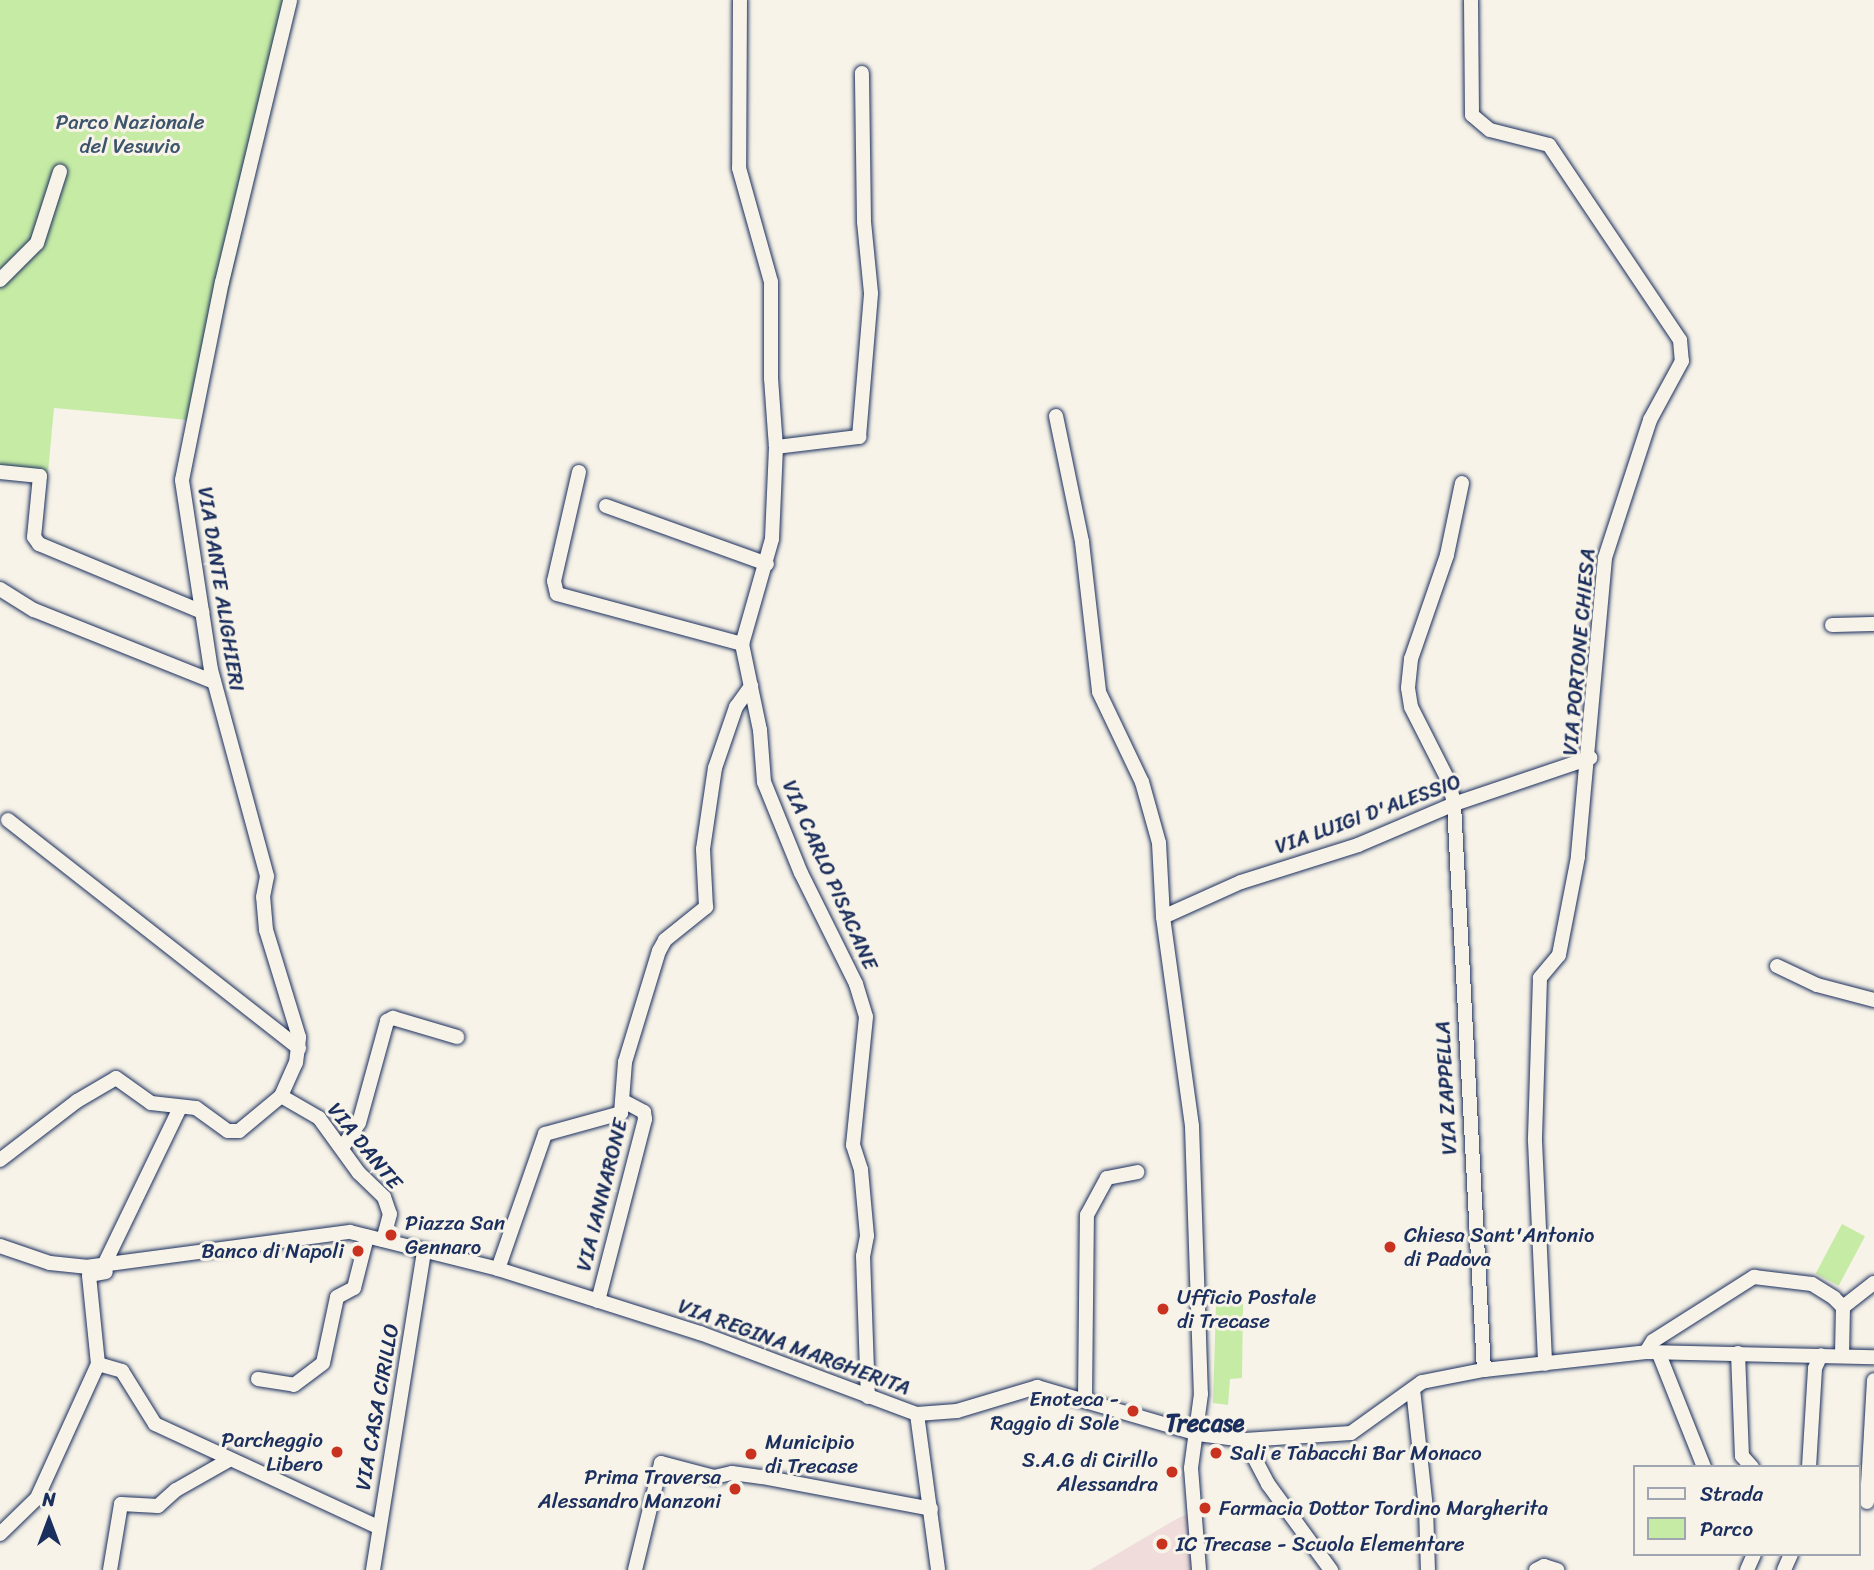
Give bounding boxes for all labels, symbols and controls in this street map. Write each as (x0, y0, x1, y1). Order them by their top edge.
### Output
park label: Parco Nazionale del Vesuvio (56, 109, 204, 159)
street label: VIA DANTE ALIGHIERI (193, 486, 249, 692)
street label: VIA PORTONE CHIESA (1557, 548, 1601, 756)
street label: VIA LUIGI D'ALESSIO (1272, 769, 1464, 859)
street label: VIA CARLO PISACANE (776, 775, 884, 975)
street label: VIA ZAPPELLA (1430, 1020, 1462, 1156)
street label: VIA DANTE (323, 1098, 407, 1194)
street label: VIA IANNARONE (571, 1116, 633, 1274)
place label: Piazza San Gennaro (405, 1210, 505, 1260)
place label: Chiesa Sant'Antonio di Padova (1404, 1222, 1595, 1272)
marker: Piazza San Gennaro (383, 1227, 399, 1243)
place label: Banco di Napoli (201, 1238, 344, 1264)
marker: Chiesa Sant'Antonio di Padova (1382, 1239, 1398, 1255)
marker: Banco di Napoli (350, 1243, 366, 1259)
place label: Ufficio Postale di Trecase (1177, 1284, 1317, 1334)
street label: VIA REGINA MARGHERITA (676, 1294, 912, 1400)
marker: Ufficio Postale di Trecase (1155, 1301, 1171, 1317)
street label: VIA CASA CIRILLO (350, 1320, 404, 1494)
place label: Enoteca - Raggio di Sole (990, 1386, 1119, 1436)
marker: Enoteca - Raggio di Sole (1125, 1403, 1141, 1419)
district label: Trecase (1166, 1410, 1244, 1438)
place label: Parcheggio Libero (221, 1427, 323, 1477)
place label: Municipio di Trecase (765, 1429, 856, 1479)
place label: Sali e Tabacchi Bar Monaco (1230, 1440, 1481, 1466)
marker: Parcheggio Libero (329, 1444, 345, 1460)
marker: Sali e Tabacchi Bar Monaco (1208, 1445, 1224, 1461)
marker: Municipio di Trecase (743, 1446, 759, 1462)
place label: S.A.G di Cirillo Alessandra (1022, 1447, 1158, 1497)
place label: Prima Traversa Alessandro Manzoni (538, 1464, 721, 1514)
marker: S.A.G di Cirillo Alessandra (1164, 1464, 1180, 1480)
legend (1632, 1465, 1860, 1556)
text: Strada (1700, 1475, 1763, 1513)
marker: Prima Traversa Alessandro Manzoni (727, 1481, 743, 1497)
text: N (42, 1483, 56, 1516)
north arrow (14, 1486, 84, 1556)
place label: Farmacia Dottor Tordino Margherita (1219, 1495, 1550, 1521)
marker: Farmacia Dottor Tordino Margherita (1197, 1500, 1213, 1516)
text: Parco (1700, 1510, 1753, 1548)
place label: IC Trecase - Scuola Elementare (1176, 1531, 1466, 1557)
marker: IC Trecase - Scuola Elementare (1154, 1536, 1170, 1552)

